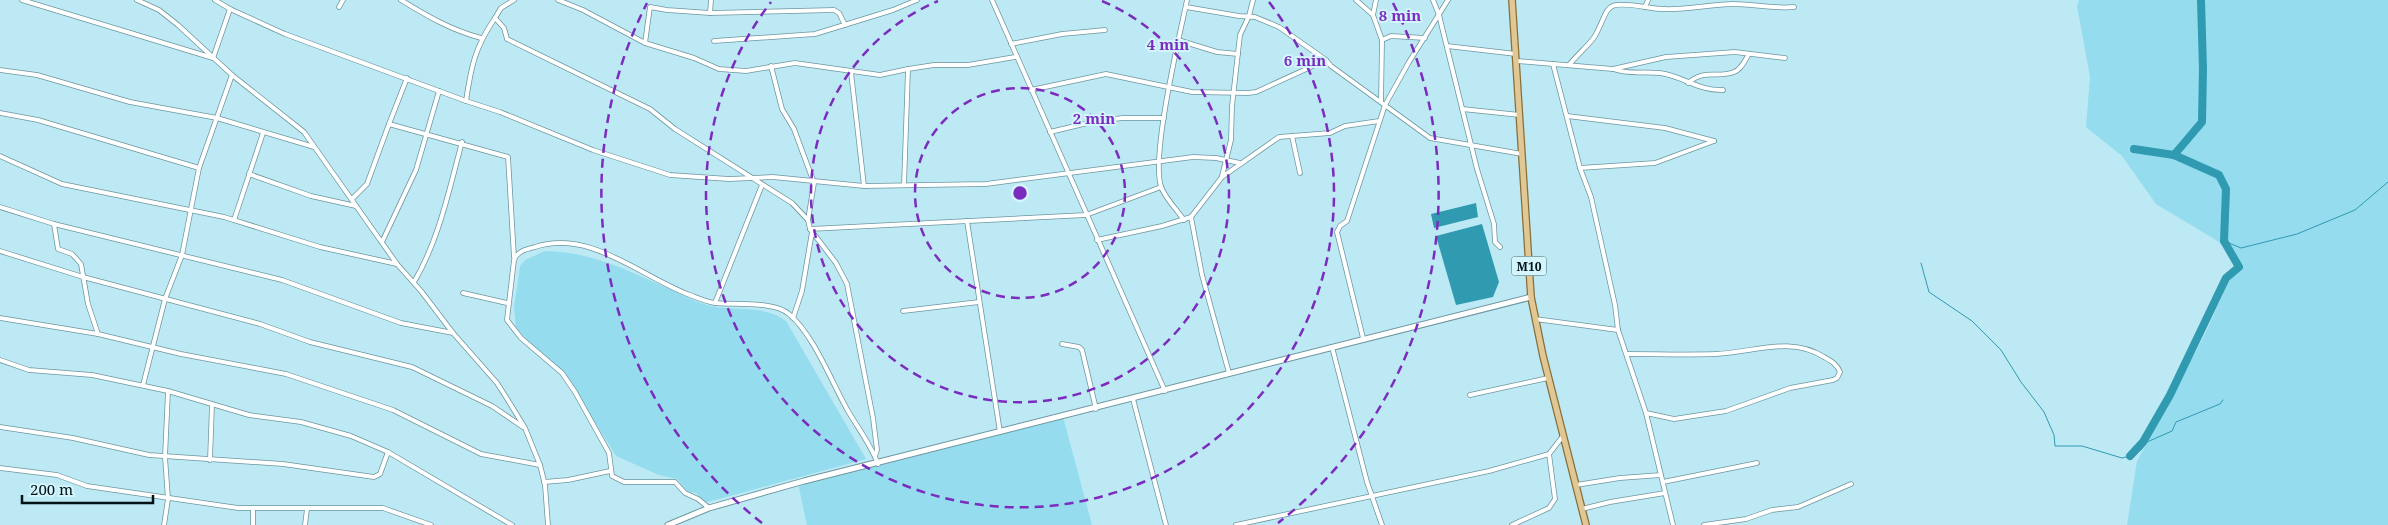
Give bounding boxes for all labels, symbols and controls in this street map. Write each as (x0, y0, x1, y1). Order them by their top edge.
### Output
text: 8 min (1379, 5, 1421, 25)
text: 4 min (1147, 34, 1189, 54)
text: 6 min (1284, 50, 1326, 70)
text: 2 min (1073, 108, 1115, 128)
centre of rings (1011, 184, 1029, 202)
road number: M10 (1512, 256, 1546, 276)
scale bar (22, 472, 154, 504)
text: 200 m (30, 479, 73, 499)

